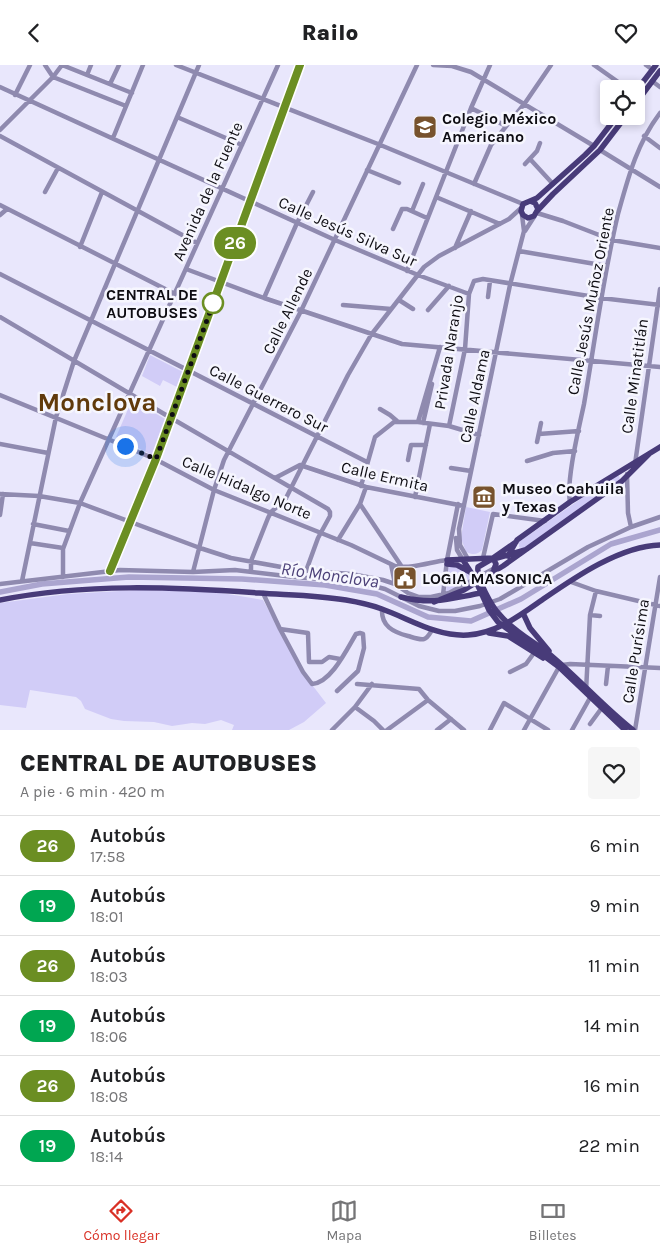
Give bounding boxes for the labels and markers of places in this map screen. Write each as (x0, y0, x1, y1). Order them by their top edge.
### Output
place label: Colegio México Americano (442, 109, 556, 146)
school or university icon: Colegio México Americano (412, 114, 438, 140)
place label: CENTRAL DE AUTOBUSES (106, 285, 198, 322)
marker: CENTRAL DE AUTOBUSES (202, 292, 224, 314)
place label: Museo Coahuila y Texas (502, 479, 624, 516)
museum icon: Museo Coahuila y Texas (471, 484, 497, 510)
public building icon: LOGIA MASONICA (392, 565, 418, 591)
place label: LOGIA MASONICA (422, 569, 552, 588)

